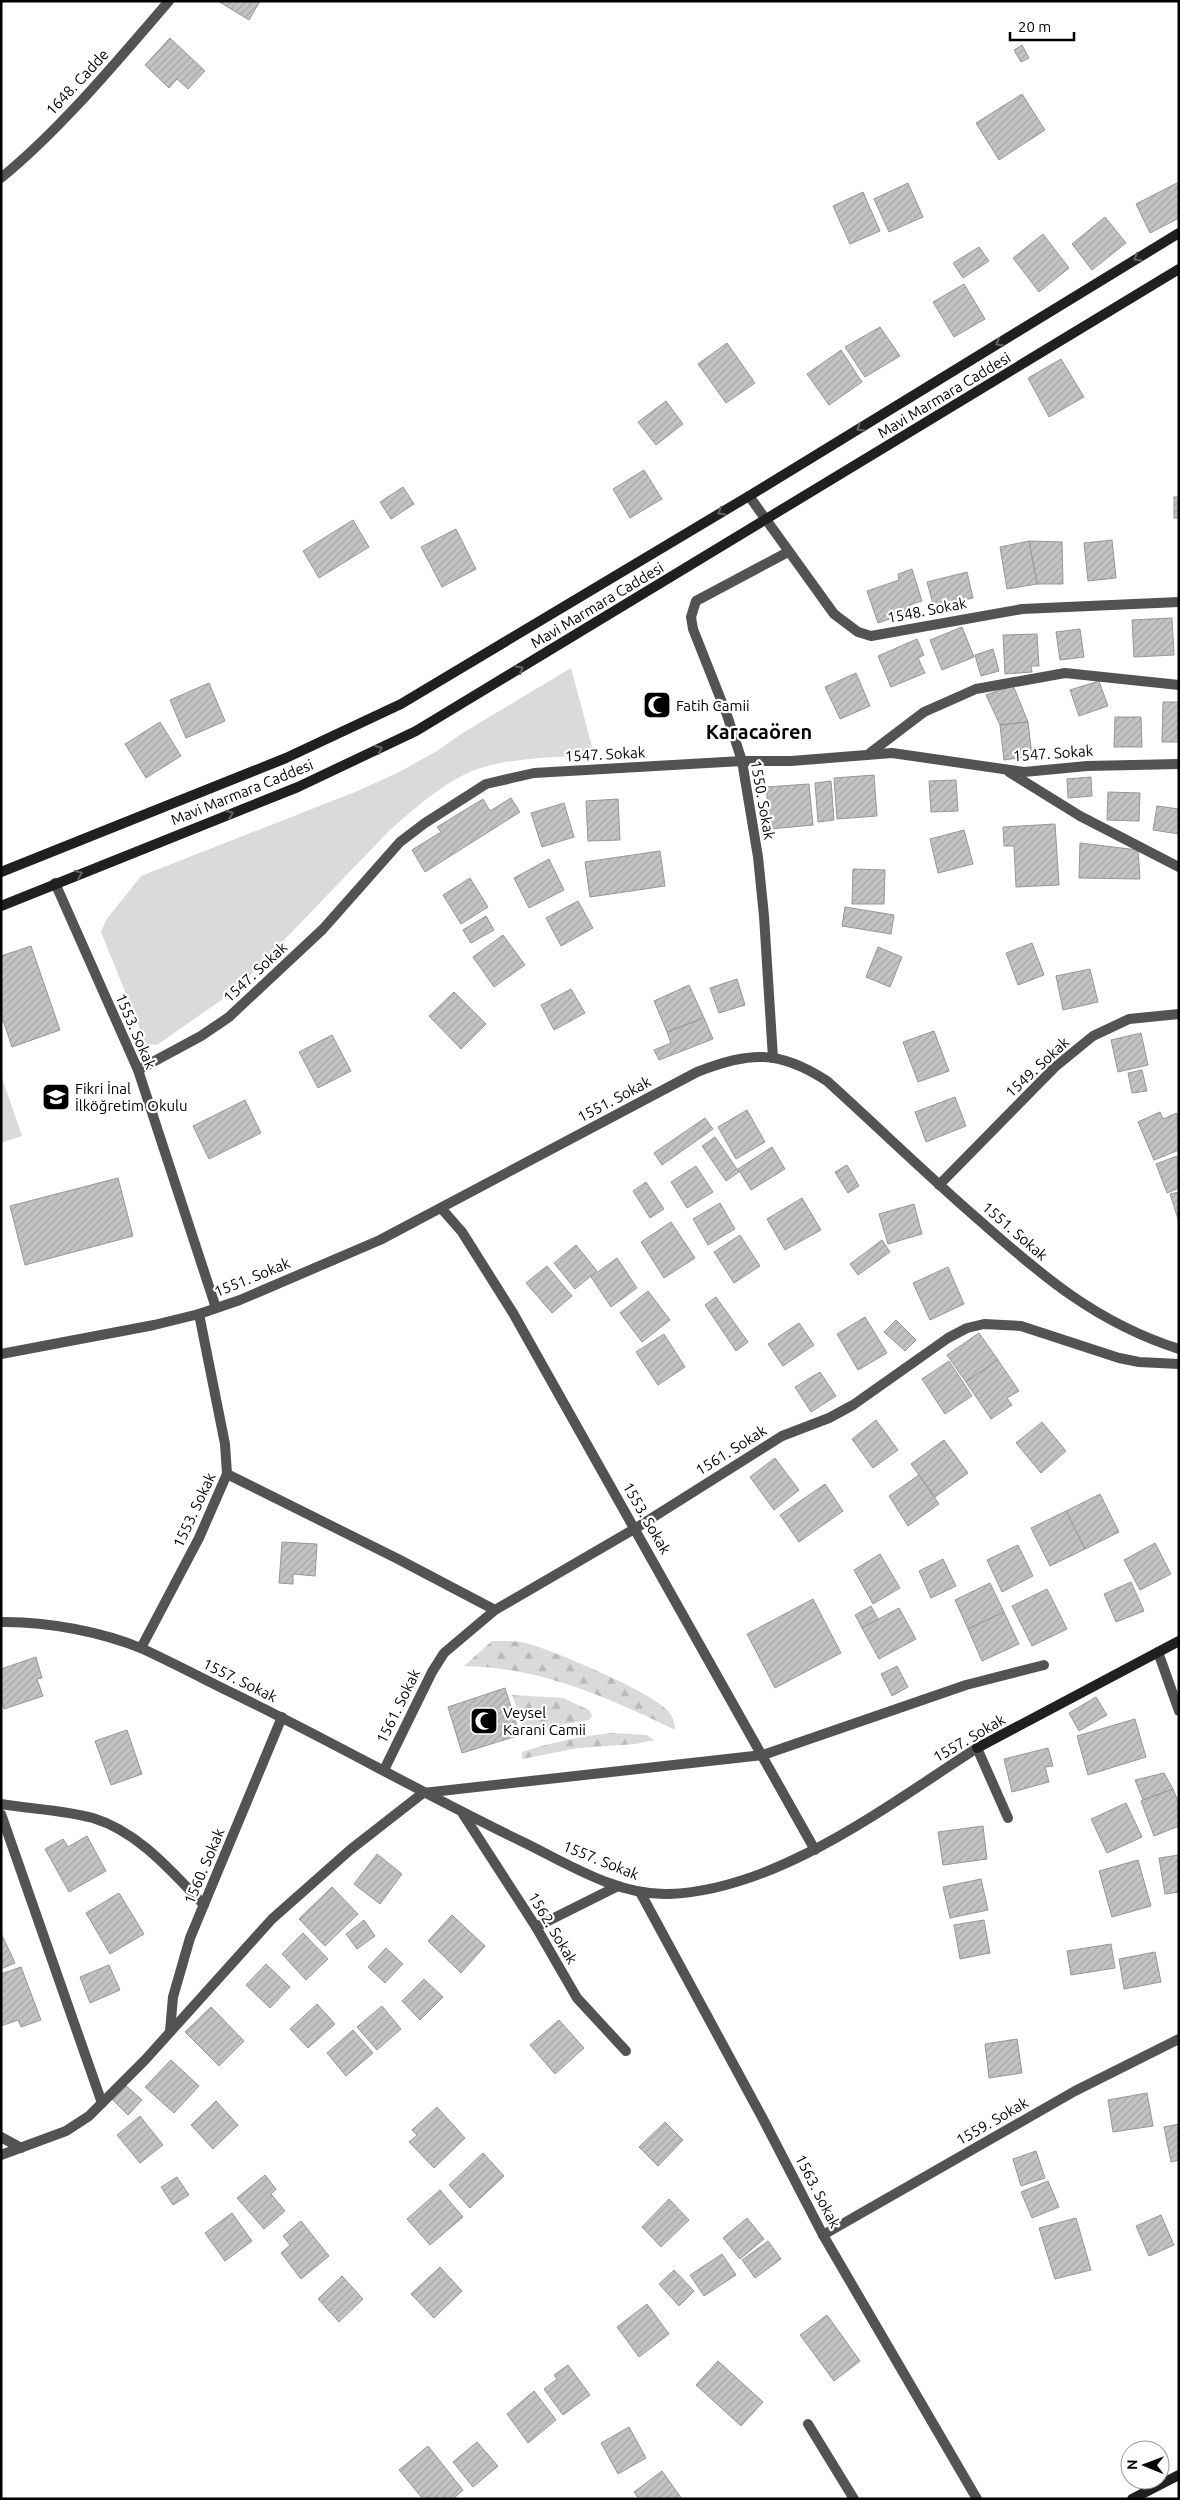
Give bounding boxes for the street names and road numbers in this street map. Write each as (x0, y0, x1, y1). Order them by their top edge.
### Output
street label: 1648. Cadde (42, 46, 112, 118)
street label: Mavi Marmara Caddesi (875, 349, 1013, 441)
street label: Mavi Marmara Caddesi (528, 559, 666, 651)
street label: 1548. Sokak (886, 594, 969, 626)
street label: 1547. Sokak (1012, 742, 1094, 764)
street label: 1547. Sokak (564, 743, 646, 765)
street label: Mavi Marmara Caddesi (168, 756, 316, 828)
street label: 1550. Sokak (748, 759, 778, 842)
street label: 1547. Sokak (220, 938, 291, 1006)
street label: 1553. Sokak (112, 991, 160, 1072)
street label: 1549. Sokak (1002, 1033, 1073, 1101)
street label: 1551. Sokak (574, 1072, 654, 1125)
street label: 1551. Sokak (979, 1198, 1051, 1264)
street label: 1551. Sokak (212, 1254, 293, 1300)
street label: 1561. Sokak (692, 1421, 770, 1479)
street label: 1553. Sokak (169, 1470, 219, 1550)
street label: 1553. Sokak (620, 1479, 675, 1557)
street label: 1557. Sokak (200, 1655, 280, 1705)
street label: 1561. Sokak (373, 1666, 423, 1746)
street label: 1557. Sokak (930, 1710, 1008, 1765)
street label: 1560. Sokak (180, 1825, 228, 1906)
street label: 1557. Sokak (561, 1837, 642, 1883)
street label: 1562. Sokak (525, 1889, 581, 1967)
street label: 1559. Sokak (953, 2093, 1031, 2148)
street label: 1563. Sokak (792, 2151, 844, 2231)

